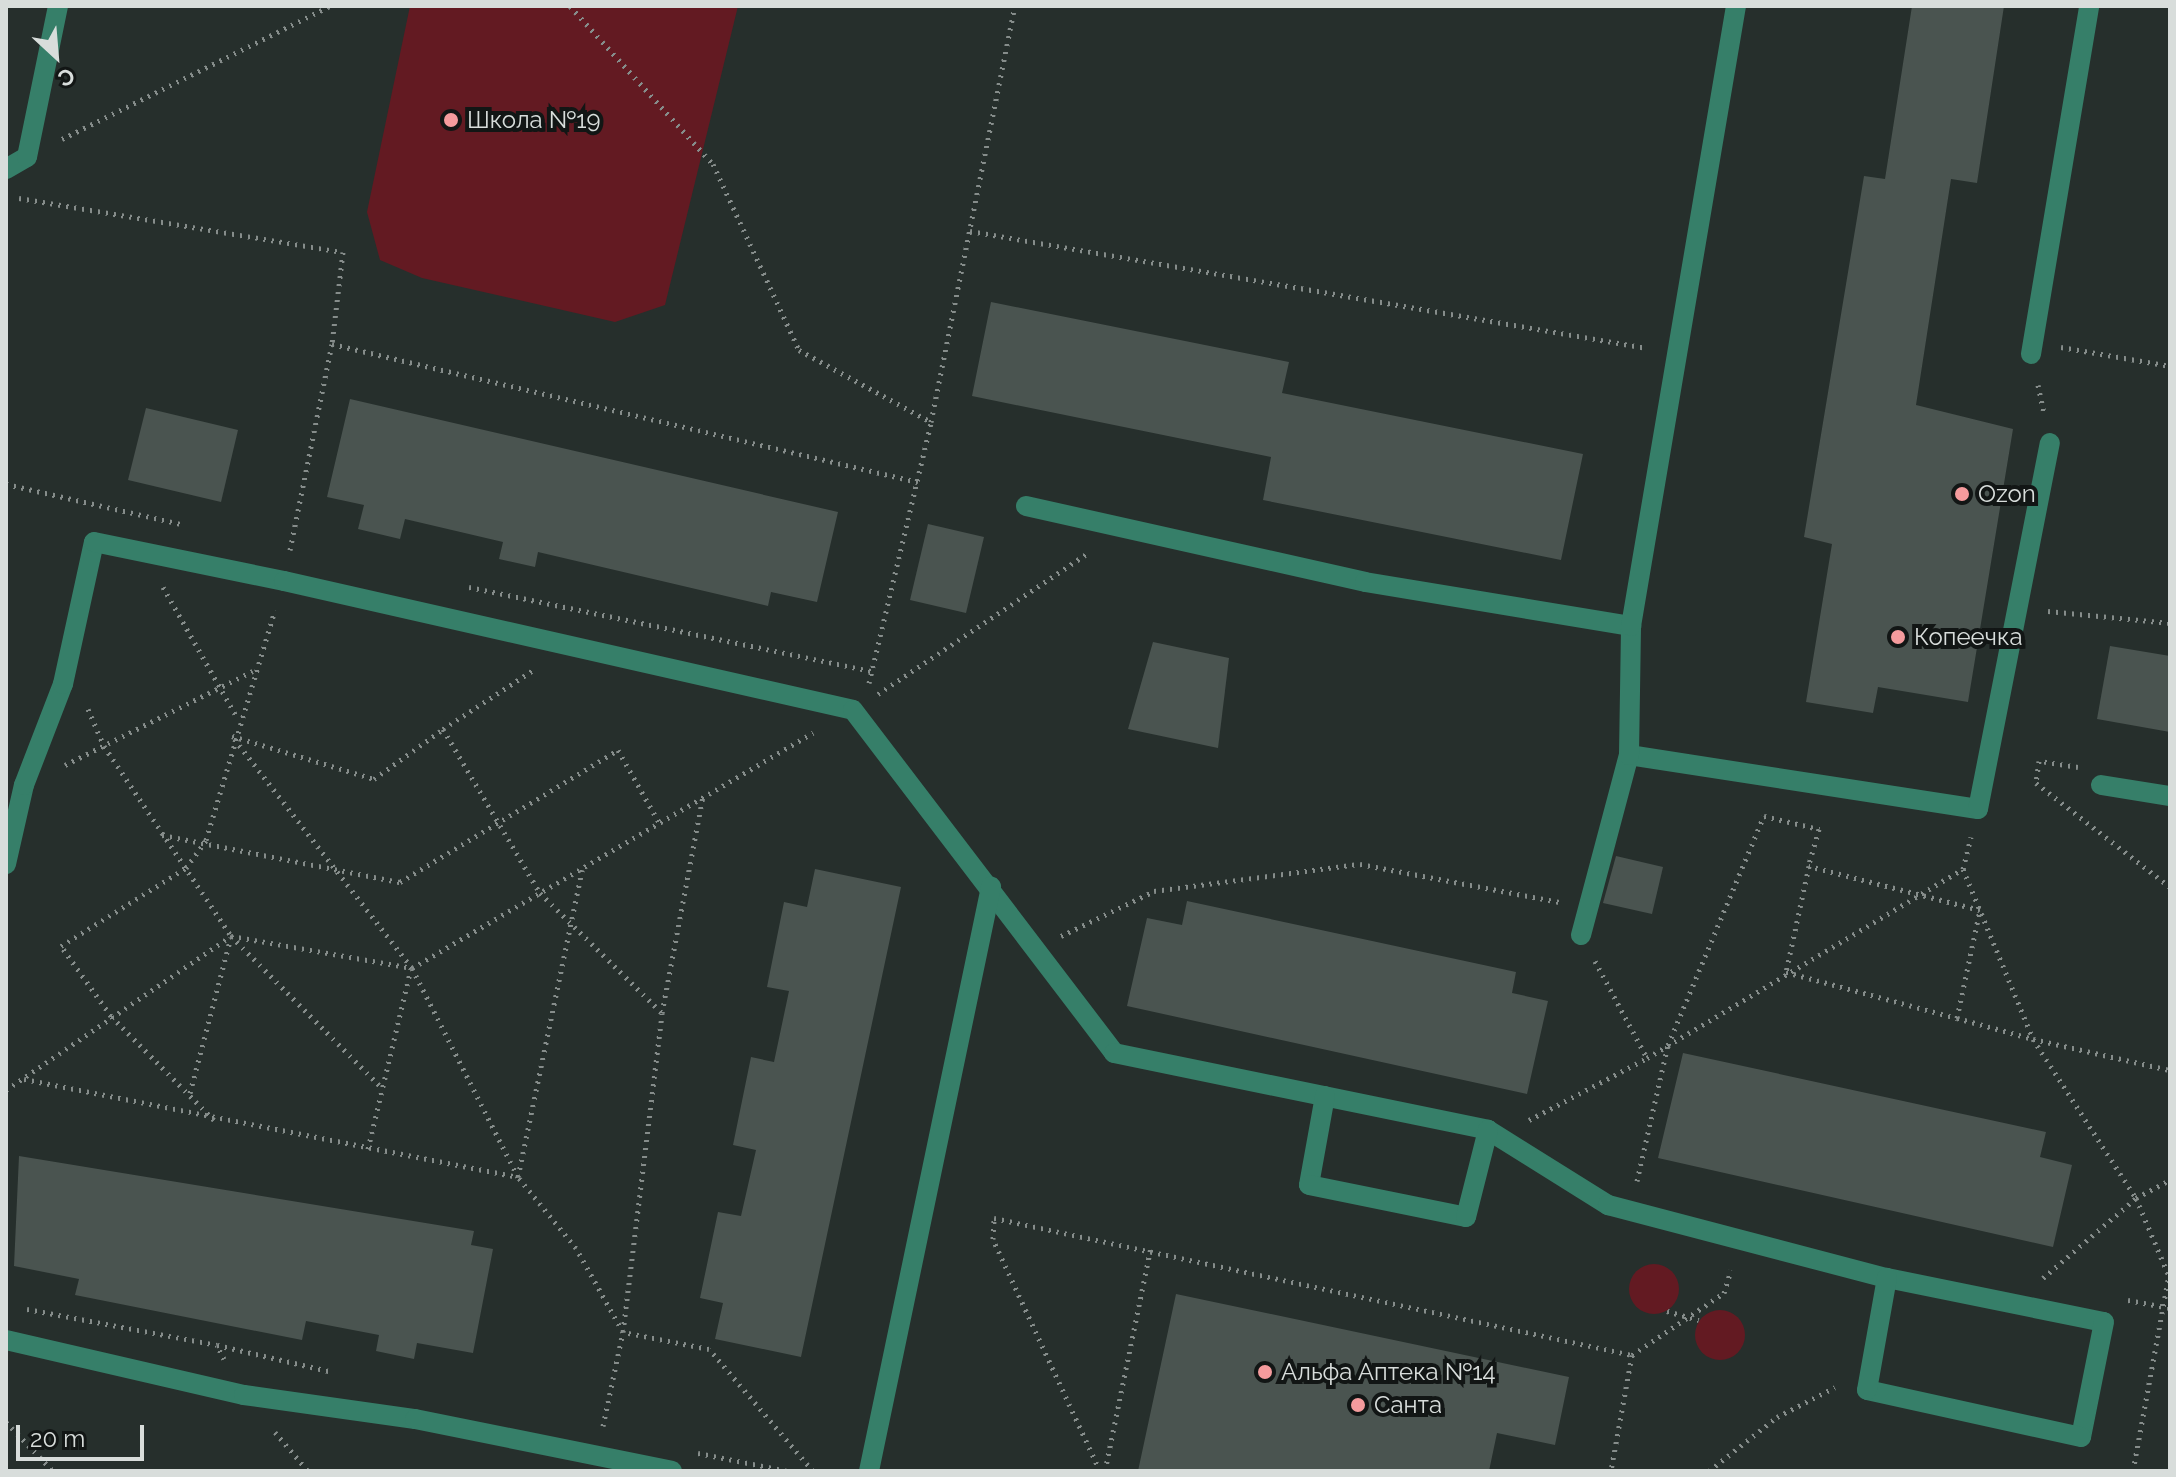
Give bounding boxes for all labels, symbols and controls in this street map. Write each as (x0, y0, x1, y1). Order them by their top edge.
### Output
north arrow (16, 16, 96, 96)
text: С (54, 63, 79, 93)
place label: Школа №19 (467, 106, 600, 134)
marker: Школа №19 (442, 111, 460, 129)
place label: Ozon (1978, 480, 2036, 508)
marker: Ozon (1953, 485, 1971, 503)
place label: Копеечка (1914, 623, 2022, 651)
marker: Копеечка (1889, 628, 1907, 646)
place label: Альфа Аптека №14 (1281, 1358, 1496, 1386)
marker: Альфа Аптека №14 (1256, 1363, 1274, 1381)
place label: Санта (1374, 1391, 1442, 1419)
marker: Санта (1349, 1396, 1367, 1414)
scale bar (20, 1409, 148, 1459)
text: 20 m (30, 1424, 85, 1453)

